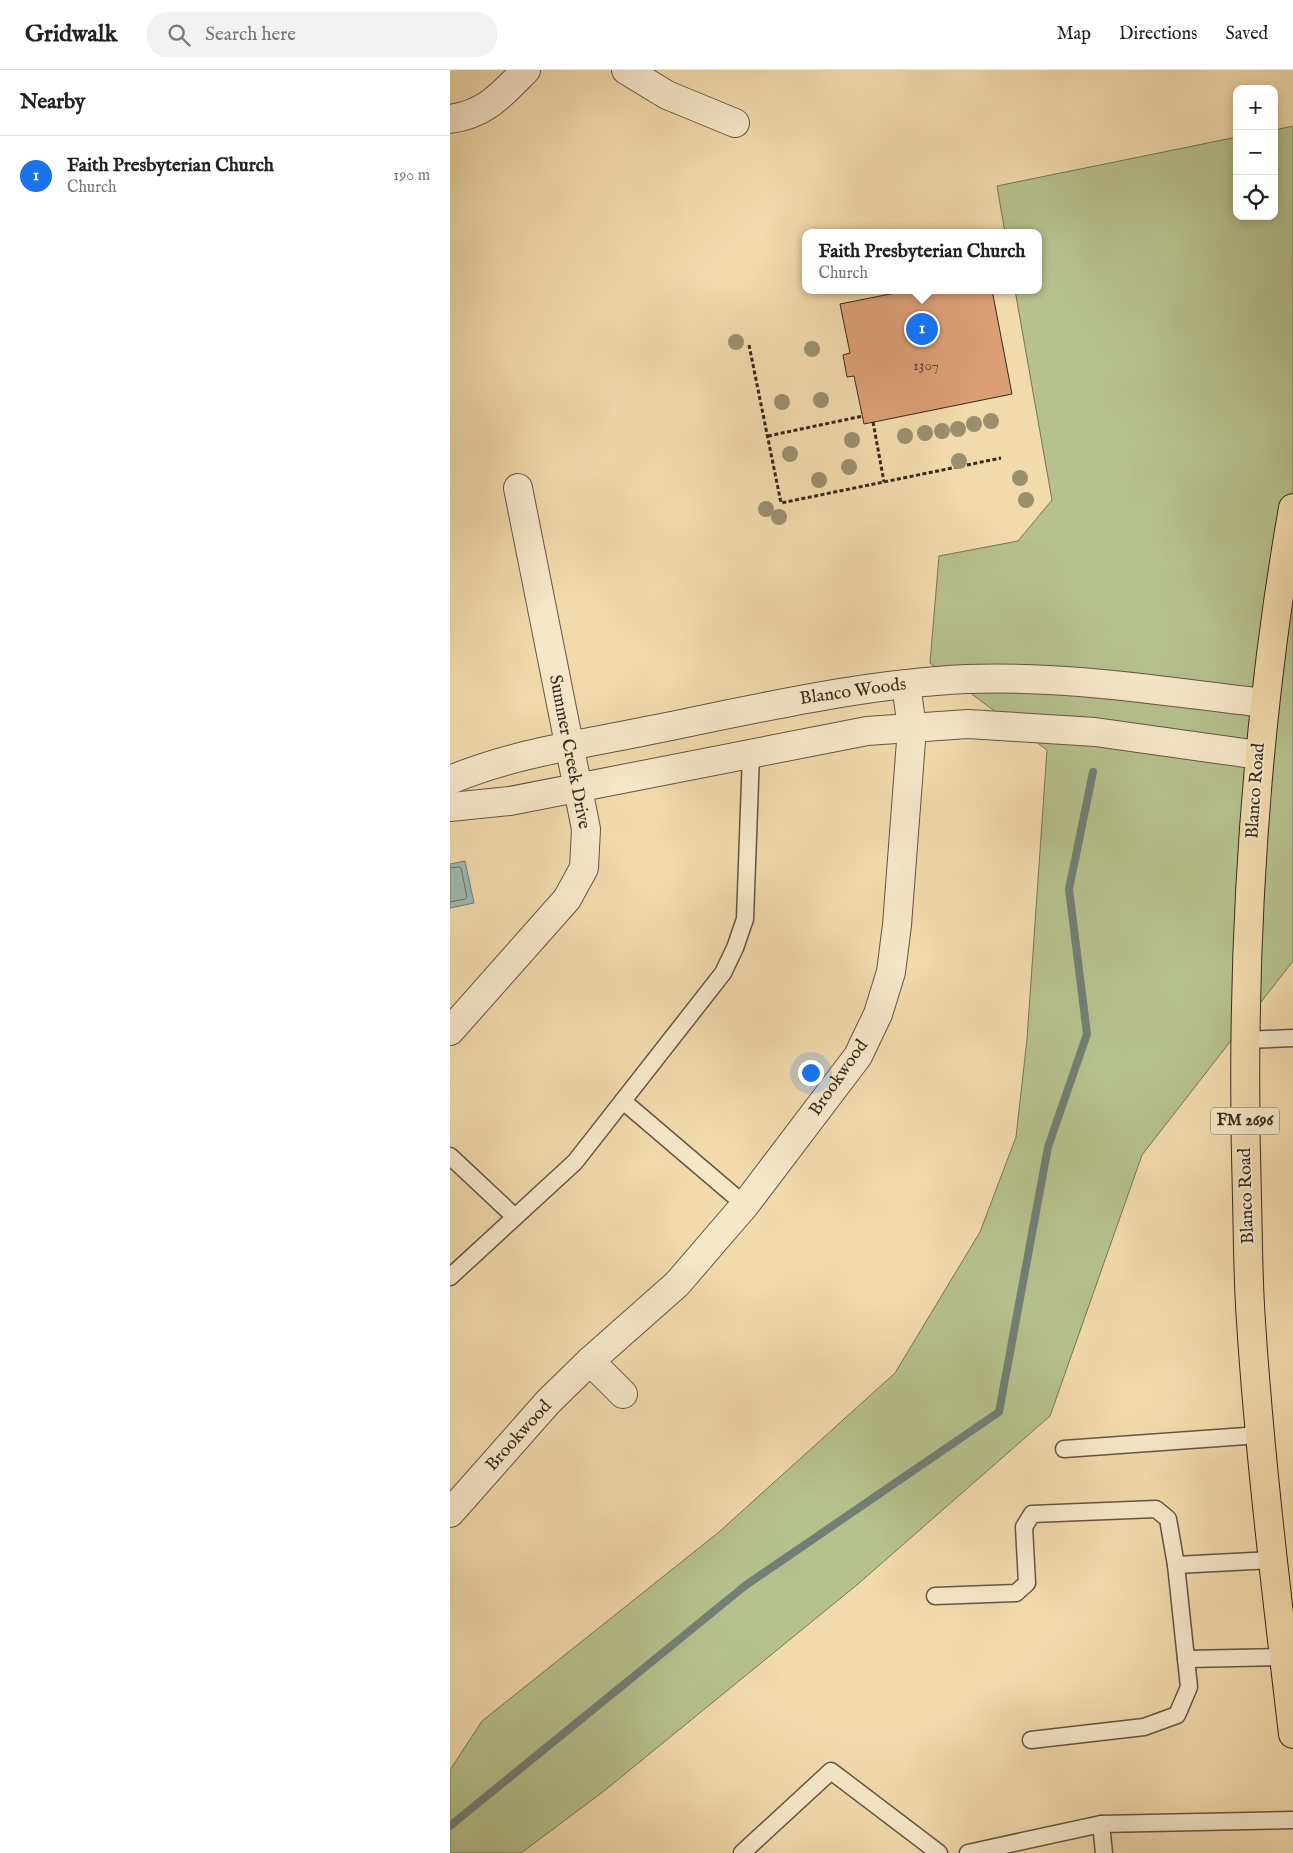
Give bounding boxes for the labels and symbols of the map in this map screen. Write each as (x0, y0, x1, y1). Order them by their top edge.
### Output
pin: 1 (906, 310, 938, 348)
house number: 1307 (913, 356, 939, 375)
street label: Summer Creek Drive (543, 673, 595, 831)
street label: Blanco Woods (798, 673, 908, 711)
street label: Blanco Road (1241, 742, 1271, 840)
street label: Brookwood (804, 1035, 874, 1121)
your location (798, 1060, 824, 1086)
road number: FM 2696 (1211, 1108, 1279, 1134)
street label: Blanco Road (1234, 1147, 1260, 1244)
street label: Brookwood (481, 1395, 557, 1476)

